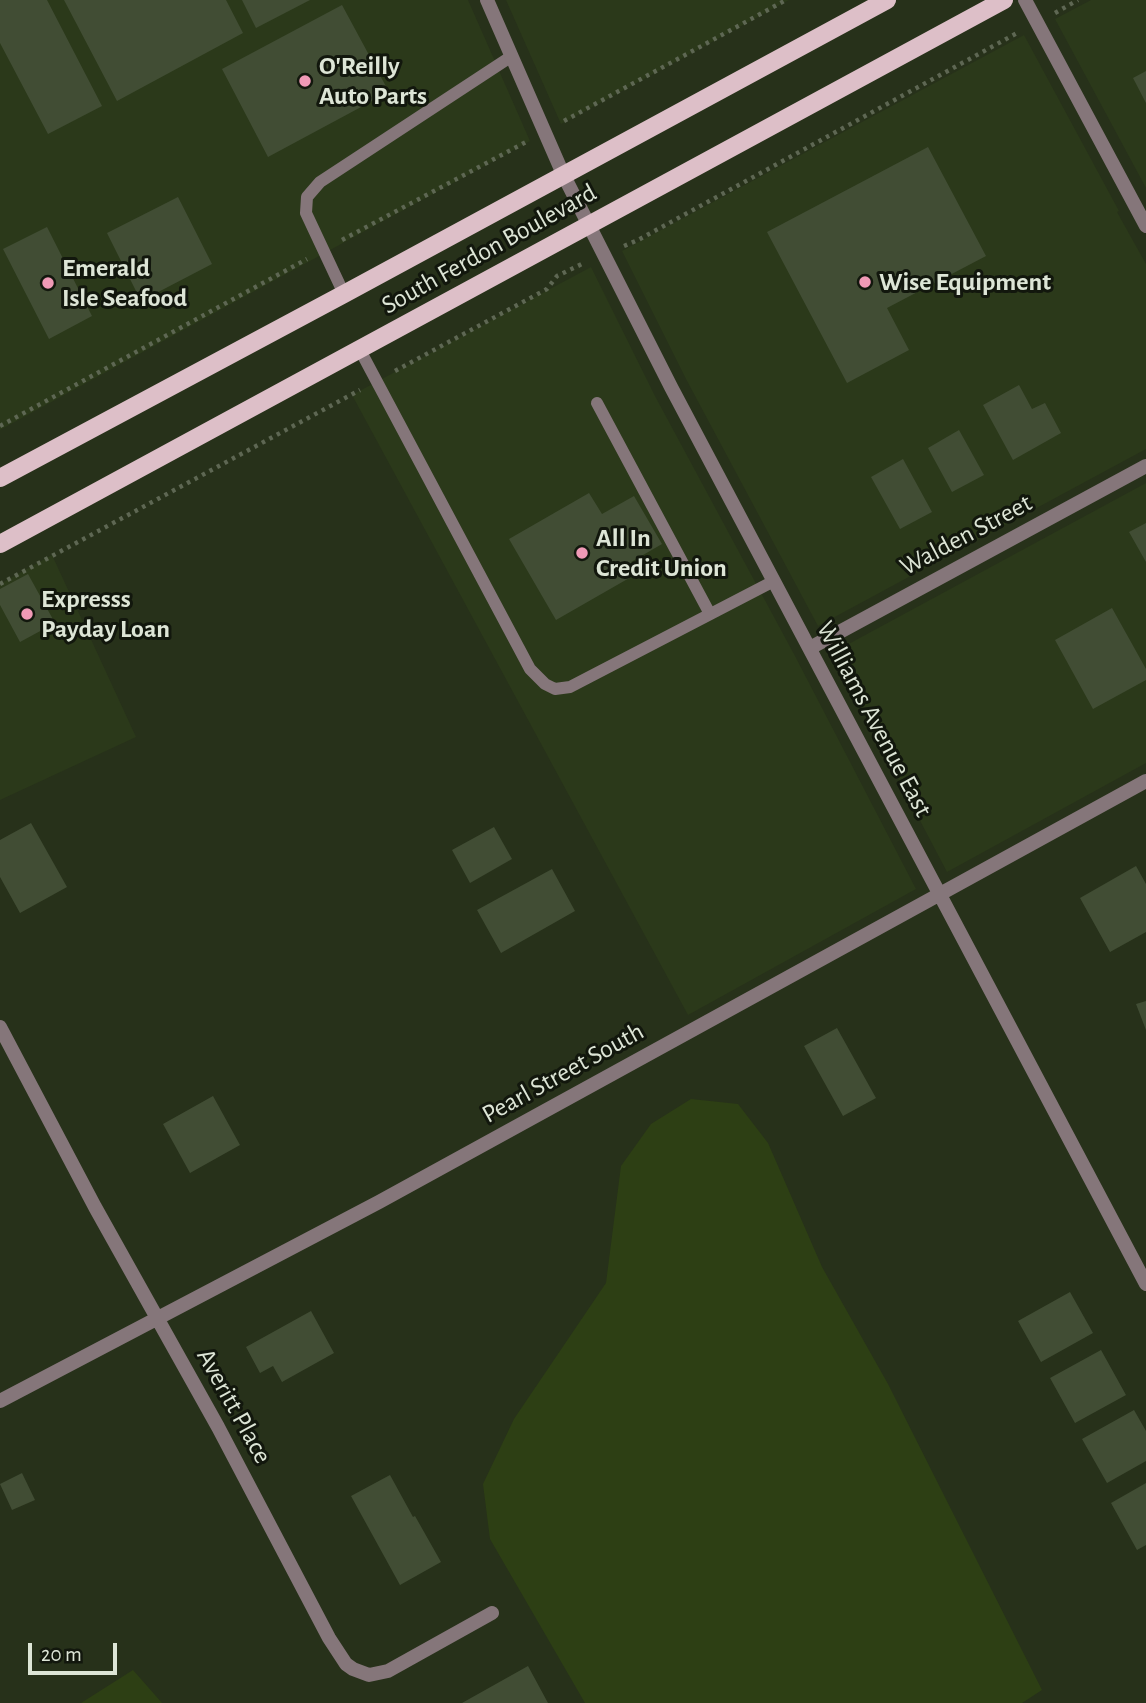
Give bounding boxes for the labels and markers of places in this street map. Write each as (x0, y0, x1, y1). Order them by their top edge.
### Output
place label: O'Reilly Auto Parts (319, 50, 427, 112)
marker: O'Reilly Auto Parts (297, 73, 313, 89)
place label: Emerald Isle Seafood (62, 252, 187, 314)
place label: Wise Equipment (879, 266, 1051, 298)
marker: Wise Equipment (857, 274, 873, 290)
marker: Emerald Isle Seafood (40, 275, 56, 291)
place label: All In Credit Union (596, 522, 727, 584)
marker: All In Credit Union (574, 545, 590, 561)
place label: Expresss Payday Loan (41, 583, 170, 644)
marker: Expresss Payday Loan (19, 606, 35, 622)

